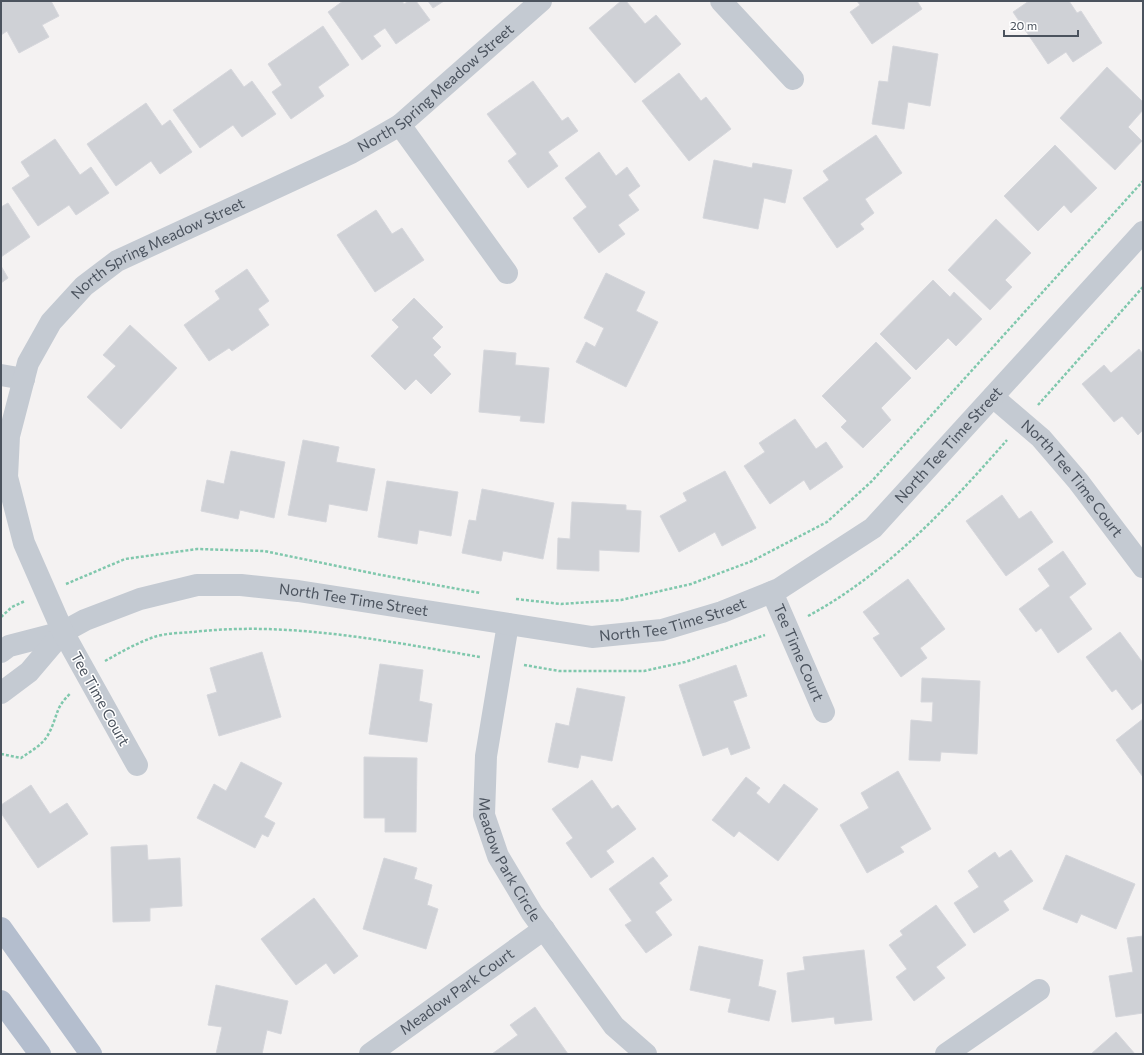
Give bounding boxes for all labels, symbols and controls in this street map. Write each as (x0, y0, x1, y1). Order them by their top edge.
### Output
scale bar (1004, 12, 1078, 38)
text: 20 m (1010, 18, 1037, 32)
street label: North Spring Meadow Street (354, 19, 517, 155)
street label: North Spring Meadow Street (67, 193, 247, 302)
street label: North Tee Time Street (890, 383, 1005, 506)
street label: North Tee Time Court (1018, 415, 1127, 540)
street label: North Tee Time Street (278, 579, 430, 619)
street label: North Tee Time Street (598, 593, 748, 644)
street label: Tee Time Court (770, 601, 828, 704)
street label: Tee Time Court (68, 649, 134, 748)
street label: Meadow Park Circle (475, 797, 545, 924)
street label: Meadow Park Court (396, 944, 517, 1038)

